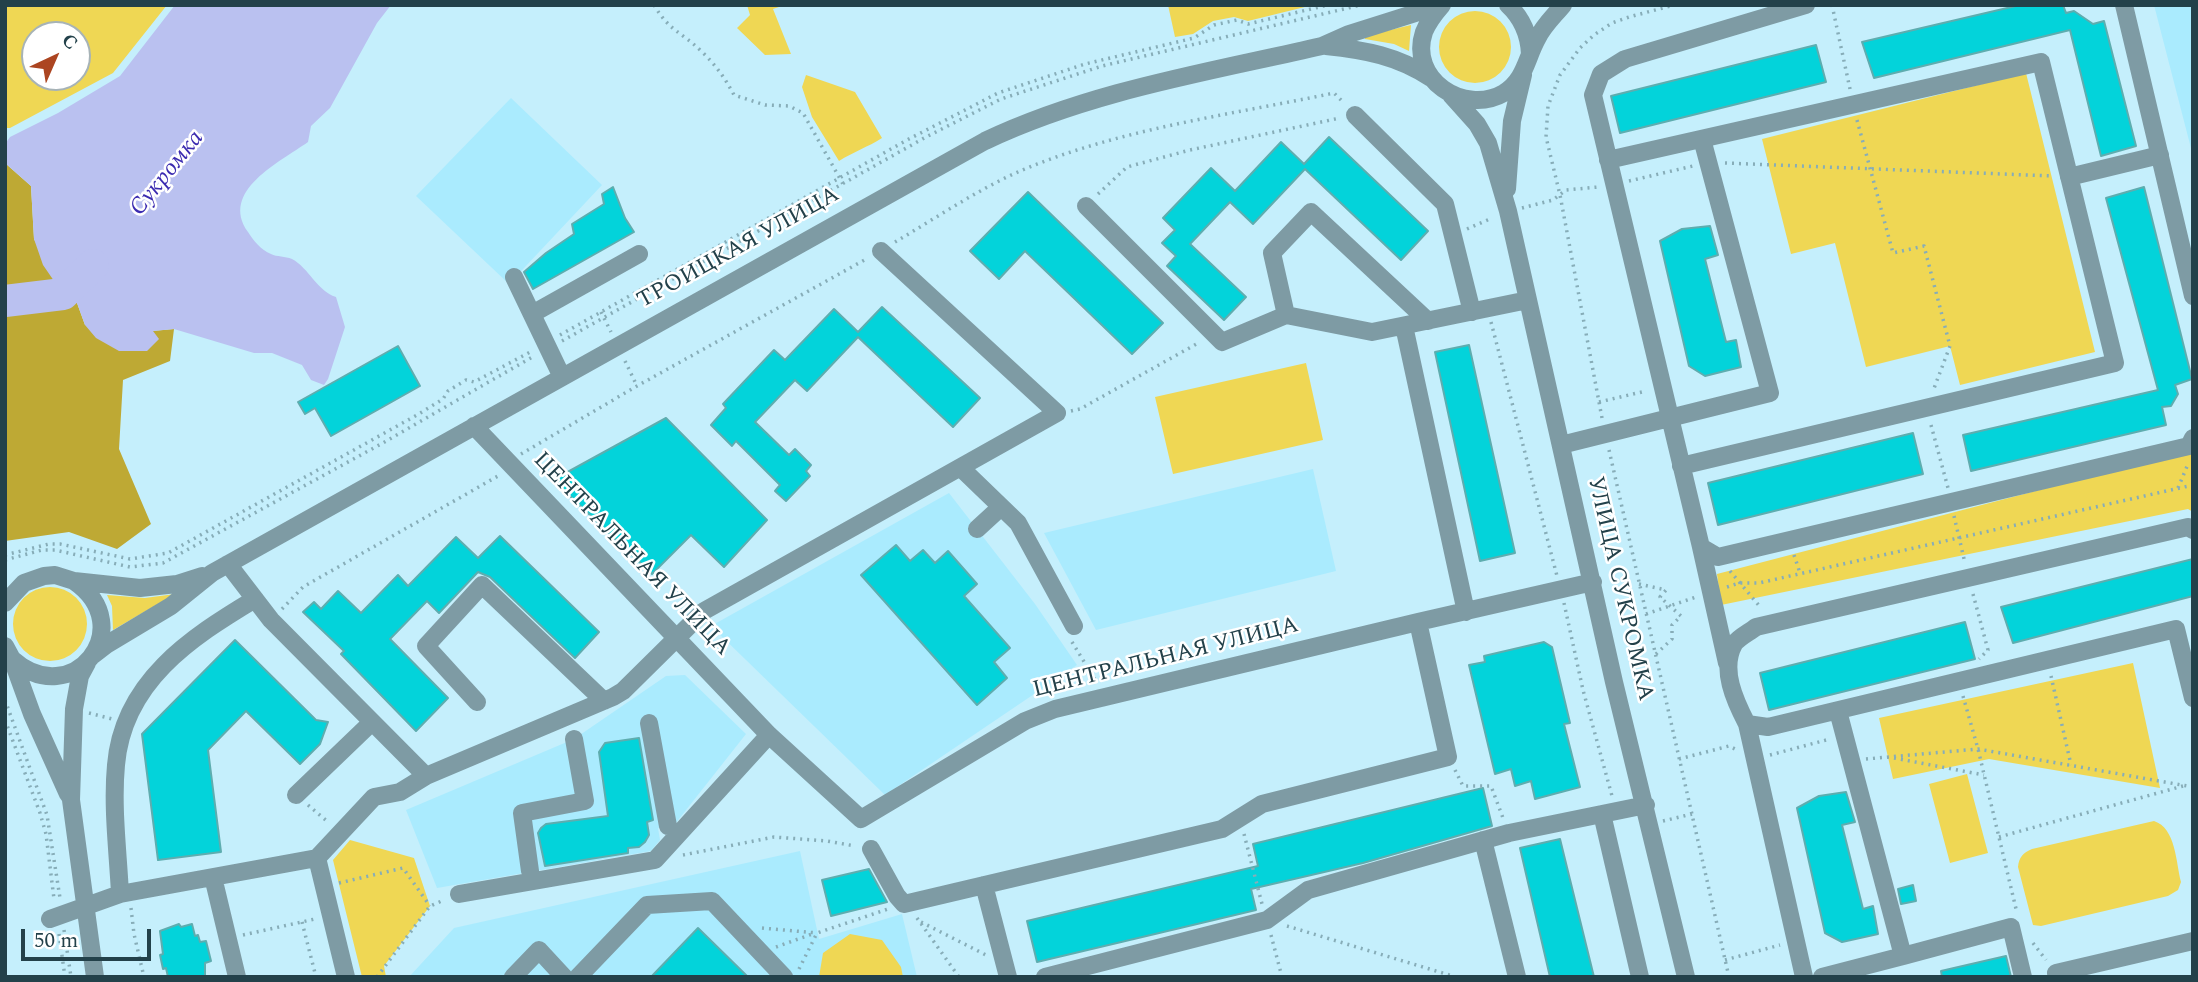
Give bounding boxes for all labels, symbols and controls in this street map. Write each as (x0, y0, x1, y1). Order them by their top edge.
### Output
north arrow (21, 21, 91, 91)
text: С (55, 27, 84, 57)
water label: Сукромка (125, 125, 211, 223)
street label: ТРОИЦКАЯ УЛИЦА (633, 182, 845, 316)
street label: ЦЕНТРАЛЬНАЯ УЛИЦА (526, 447, 736, 663)
street label: УЛИЦА СУКРОМКА (1580, 474, 1658, 704)
street label: ЦЕНТРАЛЬНАЯ УЛИЦА (1030, 613, 1302, 705)
scale bar (24, 916, 154, 960)
text: 50 m (34, 925, 78, 957)

